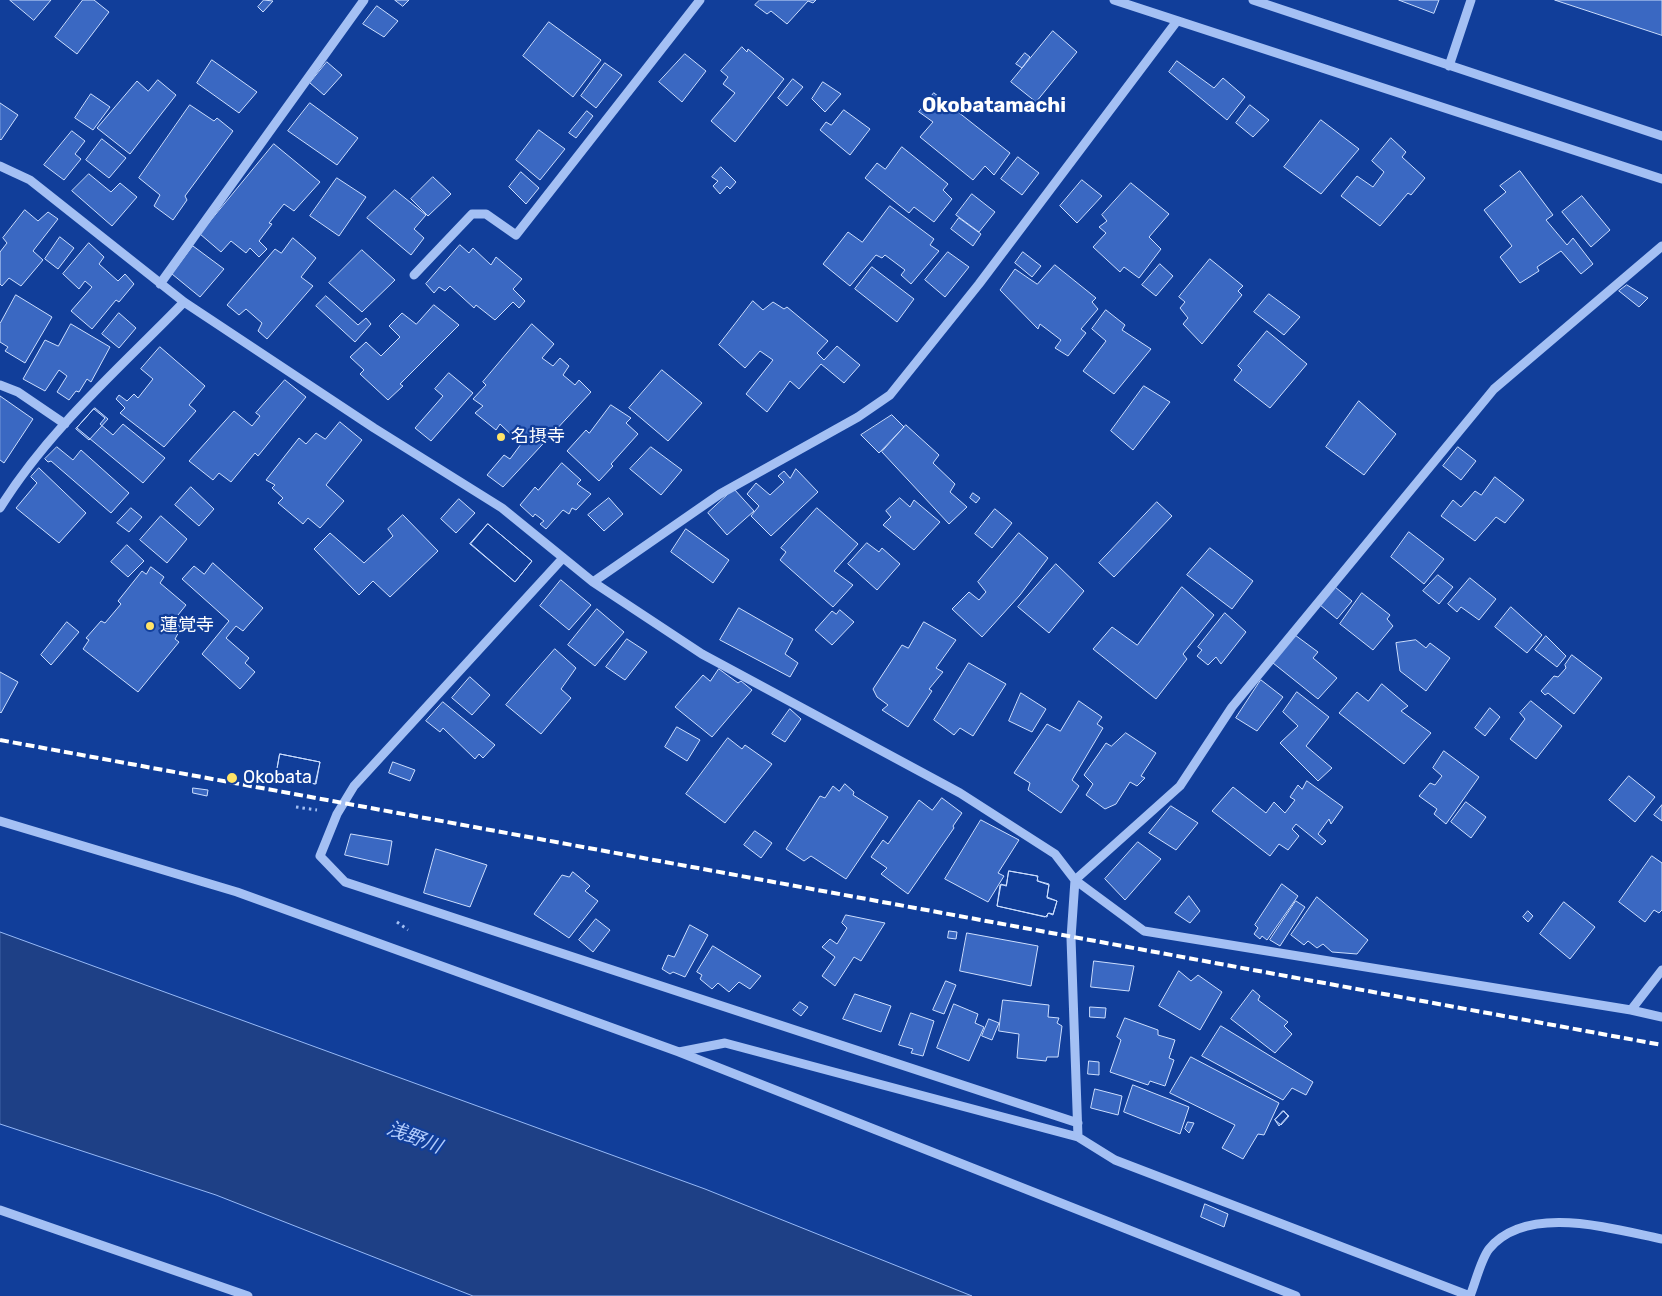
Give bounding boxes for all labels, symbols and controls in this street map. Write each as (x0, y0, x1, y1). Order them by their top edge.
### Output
district label: Okobatamachi (922, 94, 1066, 118)
place label: 名摂寺 (511, 426, 565, 448)
marker: 名摂寺 (495, 431, 507, 443)
place label: 蓮覚寺 (160, 615, 214, 637)
marker: 蓮覚寺 (144, 620, 156, 632)
place label: Okobata (243, 767, 312, 789)
marker: Okobata (225, 771, 239, 785)
water label: 浅野川 (383, 1117, 445, 1159)

